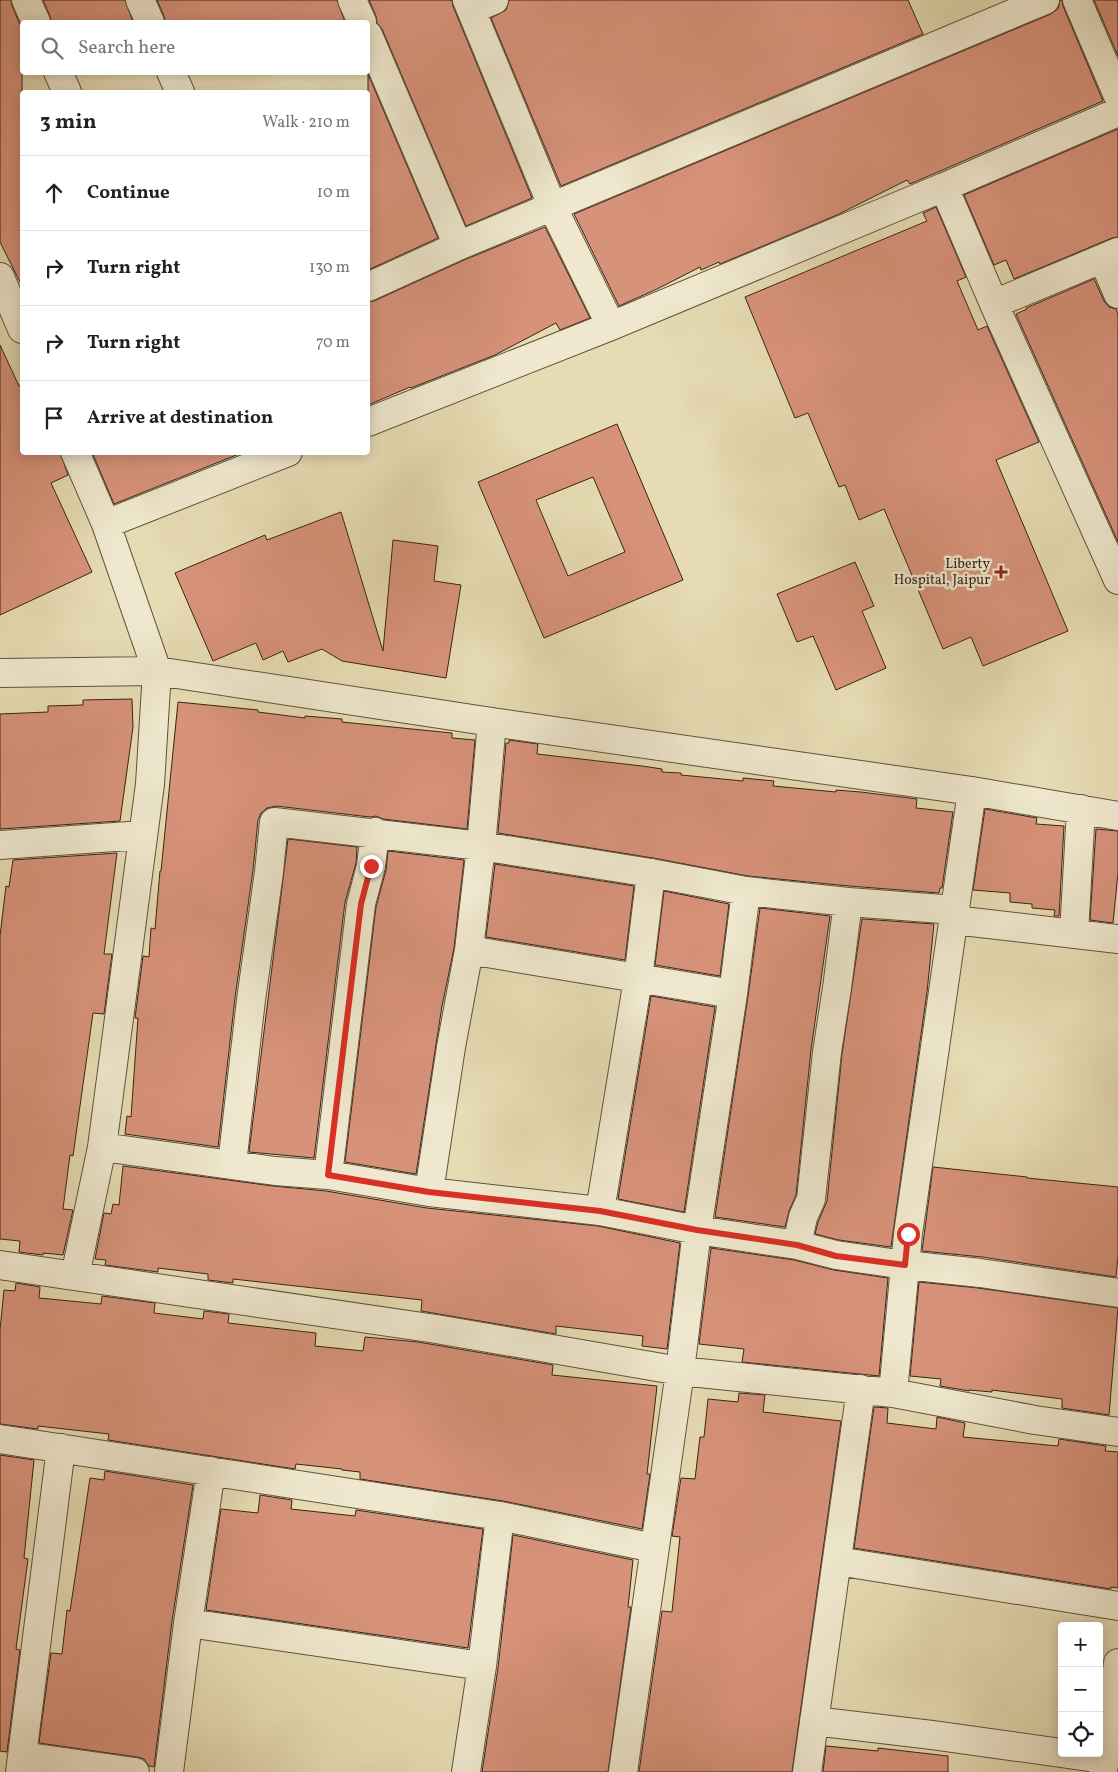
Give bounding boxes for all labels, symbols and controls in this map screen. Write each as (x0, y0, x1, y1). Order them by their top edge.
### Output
search box (20, 20, 370, 75)
icon: search (38, 34, 66, 62)
text: Search here (78, 35, 175, 61)
text: 3 min (40, 108, 96, 137)
text: Walk · 210 m (262, 112, 350, 134)
icon: ahead (40, 179, 68, 207)
text: Continue (87, 180, 170, 206)
text: 10 m (317, 182, 350, 204)
icon: right (40, 254, 68, 282)
text: Turn right (87, 255, 180, 281)
text: 130 m (309, 257, 350, 279)
icon: right (40, 329, 68, 357)
text: Turn right (87, 330, 180, 356)
text: 70 m (316, 332, 350, 354)
icon: arrive (40, 404, 68, 432)
text: Arrive at destination (87, 405, 273, 431)
place label: Liberty Hospital, Jaipur (894, 555, 990, 590)
marker: Liberty Hospital, Jaipur (994, 565, 1008, 579)
route end (360, 855, 383, 878)
route start (897, 1223, 920, 1246)
map controls (1058, 1622, 1103, 1757)
button: + (1058, 1622, 1103, 1667)
button: − (1058, 1667, 1103, 1712)
button: locate (1058, 1712, 1103, 1757)

